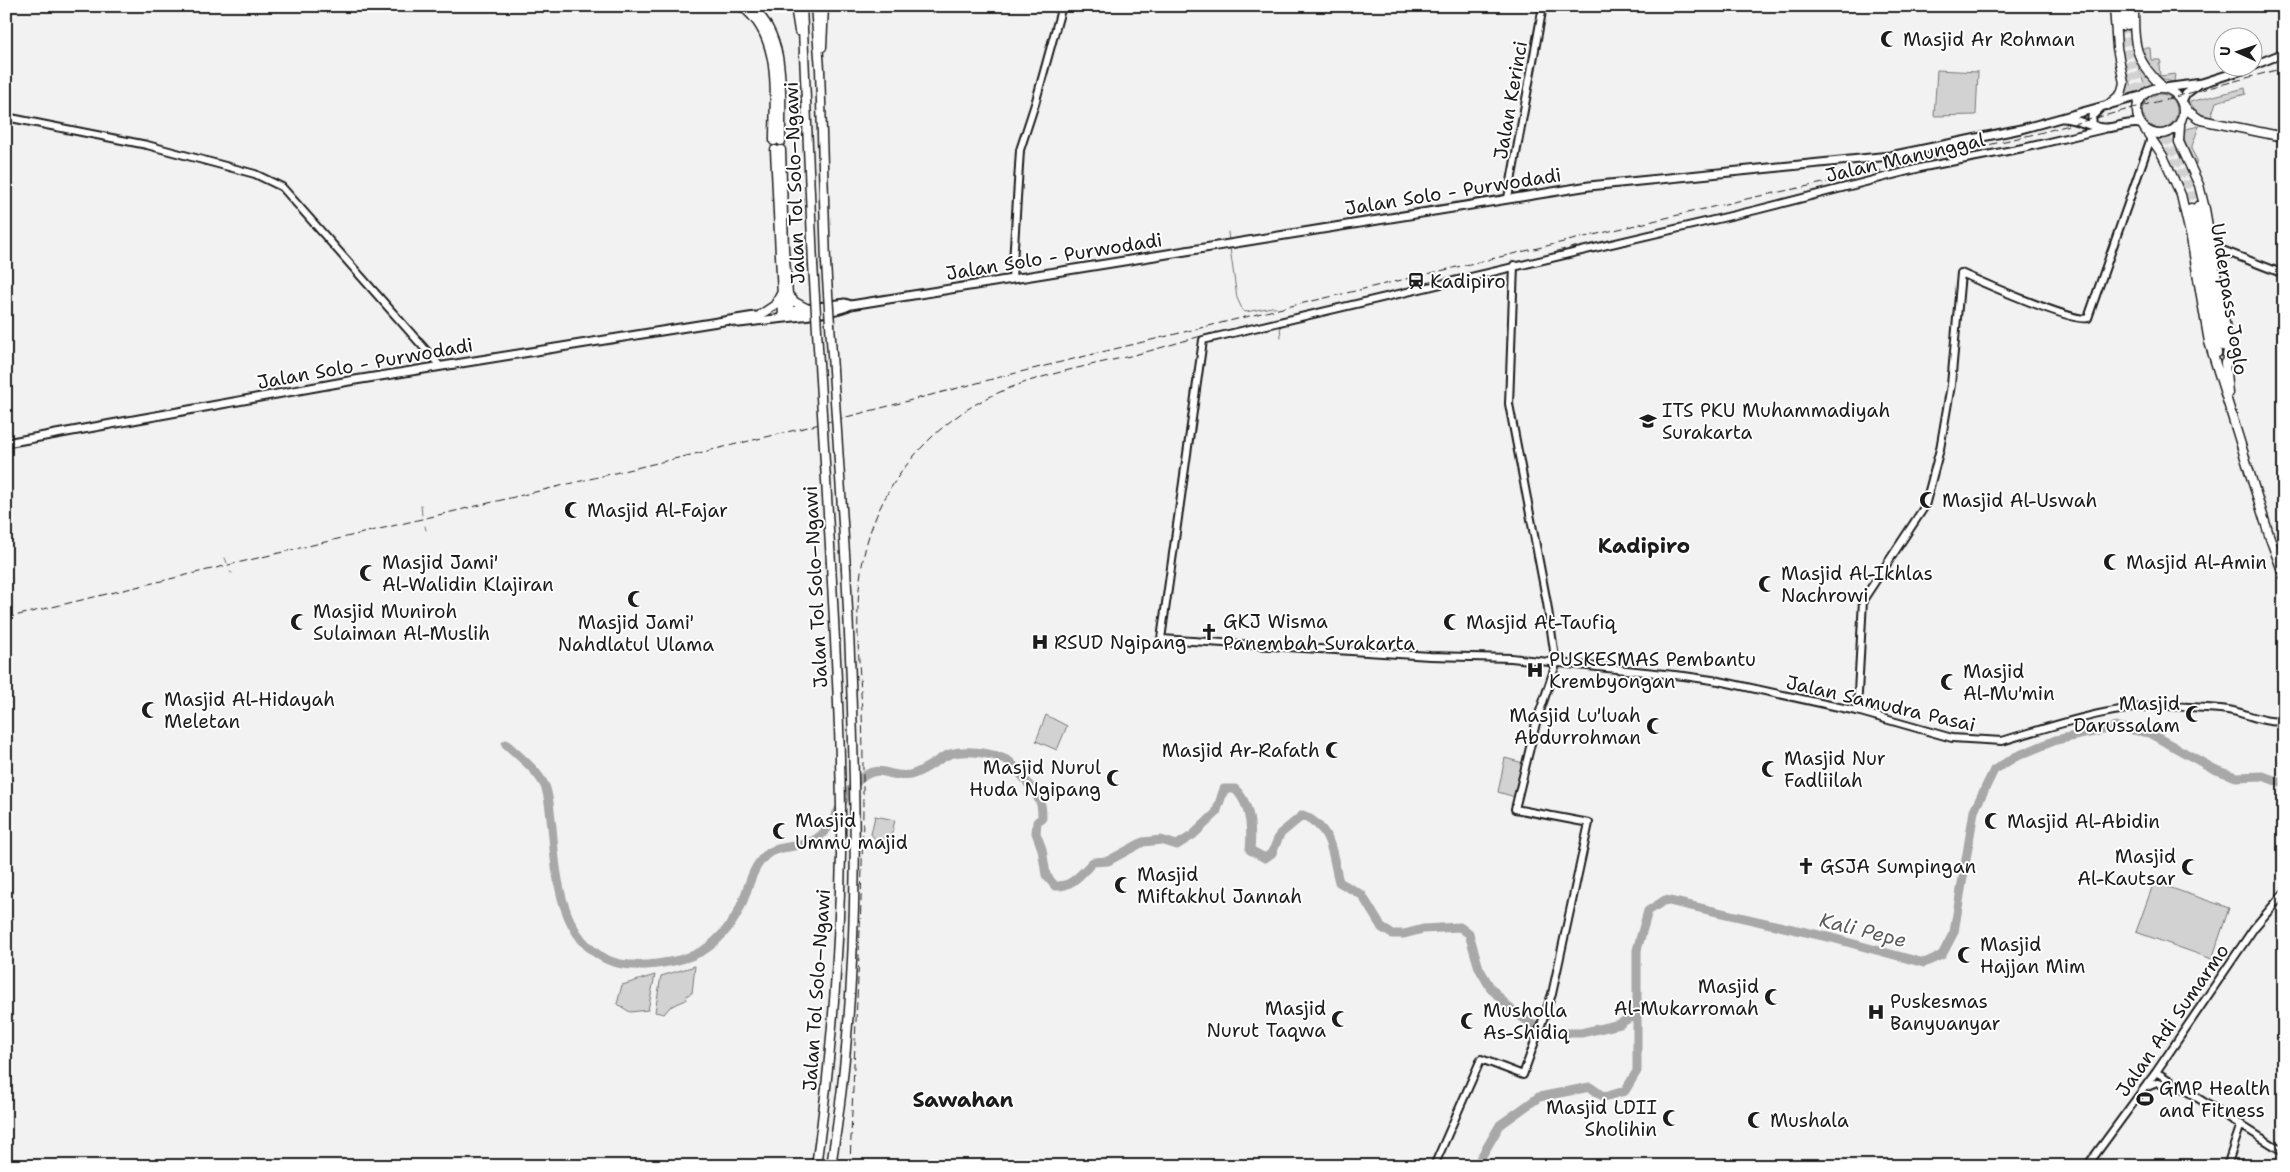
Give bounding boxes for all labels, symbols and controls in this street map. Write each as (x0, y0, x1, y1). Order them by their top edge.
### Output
place label: Masjid Ar Rohman (1903, 27, 2075, 52)
north arrow (2212, 28, 2262, 78)
mosque icon: Masjid Ar Rohman (1879, 29, 1899, 49)
street label: Jalan Kerinci (1488, 39, 1533, 161)
text: U (2216, 46, 2234, 57)
street label: Jalan Tol Solo–Ngawi (778, 81, 811, 285)
street label: Jalan Manunggal (1823, 127, 1988, 188)
street label: Jalan Solo - Purwodadi (1343, 162, 1563, 221)
street label: Underpass Joglo (2205, 221, 2254, 377)
street label: Jalan Solo - Purwodadi (944, 227, 1164, 286)
place label: Kadipiro (1430, 269, 1506, 294)
station icon: Kadipiro (1406, 271, 1426, 291)
street label: Jalan Solo - Purwodadi (255, 332, 475, 395)
place label: ITS PKU Muhammadiyah Surakarta (1662, 398, 1890, 445)
school or university icon: ITS PKU Muhammadiyah Surakarta (1638, 411, 1658, 431)
street label: Jalan Tol Solo–Ngawi (798, 485, 833, 689)
place label: Masjid Al-Uswah (1942, 488, 2097, 513)
mosque icon: Masjid Al-Uswah (1918, 490, 1938, 510)
place label: Masjid Al-Fajar (587, 498, 728, 523)
mosque icon: Masjid Al-Fajar (563, 500, 583, 520)
district label: Kadipiro (1598, 532, 1690, 560)
place label: Masjid Jami' Al-Walidin Klajiran (382, 550, 554, 597)
place label: Masjid Al-Amin (2126, 550, 2267, 575)
mosque icon: Masjid Al-Amin (2102, 552, 2122, 572)
place label: Masjid Al-Ikhlas Nachrowi (1781, 561, 1933, 608)
mosque icon: Masjid Jami' Al-Walidin Klajiran (358, 563, 378, 583)
mosque icon: Masjid Al-Ikhlas Nachrowi (1757, 574, 1777, 594)
mosque icon: Masjid Jami' Nahdlatul Ulama (626, 589, 646, 609)
place label: Masjid Muniroh Sulaiman Al-Muslih (313, 599, 490, 646)
place label: GKJ Wisma Panembah Surakarta (1223, 609, 1415, 656)
place label: Masjid Jami' Nahdlatul Ulama (558, 610, 714, 657)
place label: Masjid At-Taufiq (1466, 610, 1617, 635)
mosque icon: Masjid Muniroh Sulaiman Al-Muslih (289, 612, 309, 632)
mosque icon: Masjid At-Taufiq (1442, 612, 1462, 632)
church icon: GKJ Wisma Panembah Surakarta (1199, 622, 1219, 642)
place label: RSUD Ngipang (1054, 630, 1186, 655)
hospital icon: RSUD Ngipang (1030, 632, 1050, 652)
place label: PUSKESMAS Pembantu Krembyongan (1549, 647, 1756, 694)
place label: Masjid Al-Mu'min (1963, 659, 2055, 706)
hospital icon: PUSKESMAS Pembantu Krembyongan (1525, 660, 1545, 680)
street label: Jalan Samudra Pasai (1784, 670, 1978, 737)
mosque icon: Masjid Al-Mu'min (1939, 672, 1959, 692)
place label: Masjid Al-Hidayah Meletan (164, 687, 335, 734)
place label: Masjid Darussalam (2073, 691, 2180, 738)
mosque icon: Masjid Al-Hidayah Meletan (140, 700, 160, 720)
place label: Masjid Lu'luah Abdurrohman (1509, 703, 1641, 750)
mosque icon: Masjid Darussalam (2184, 704, 2204, 724)
mosque icon: Masjid Lu'luah Abdurrohman (1645, 716, 1665, 736)
place label: Masjid Ar-Rafath (1162, 738, 1320, 763)
mosque icon: Masjid Ar-Rafath (1324, 740, 1344, 760)
place label: Masjid Nur Fadliilah (1784, 746, 1886, 793)
place label: Masjid Nurul Huda Ngipang (969, 755, 1101, 802)
mosque icon: Masjid Nur Fadliilah (1760, 759, 1780, 779)
mosque icon: Masjid Nurul Huda Ngipang (1105, 768, 1125, 788)
place label: Masjid Ummu majid (795, 808, 908, 855)
place label: Masjid Al-Abidin (2007, 809, 2160, 834)
mosque icon: Masjid Al-Abidin (1983, 811, 2003, 831)
mosque icon: Masjid Ummu majid (771, 821, 791, 841)
place label: Masjid Al-Kautsar (2077, 844, 2176, 891)
place label: GSJA Sumpingan (1820, 854, 1976, 879)
church icon: GSJA Sumpingan (1796, 856, 1816, 876)
mosque icon: Masjid Al-Kautsar (2180, 857, 2200, 877)
place label: Masjid Miftakhul Jannah (1137, 862, 1302, 909)
mosque icon: Masjid Miftakhul Jannah (1113, 875, 1133, 895)
street label: Jalan Tol Solo–Ngawi (797, 888, 836, 1092)
water label: Kali Pepe (1817, 907, 1909, 953)
place label: Masjid Hajjan Mim (1980, 932, 2085, 979)
street label: Jalan Adi Sumarmo (2110, 939, 2235, 1102)
mosque icon: Masjid Hajjan Mim (1956, 945, 1976, 965)
place label: Masjid Al-Mukarromah (1614, 974, 1759, 1021)
mosque icon: Masjid Al-Mukarromah (1763, 987, 1783, 1007)
place label: Puskesmas Banyuanyar (1890, 989, 2000, 1036)
place label: Masjid Nurut Taqwa (1207, 996, 1326, 1043)
place label: Musholla As-Shidiq (1483, 998, 1570, 1045)
hospital icon: Puskesmas Banyuanyar (1866, 1002, 1886, 1022)
mosque icon: Masjid Nurut Taqwa (1330, 1009, 1350, 1029)
mosque icon: Musholla As-Shidiq (1459, 1011, 1479, 1031)
place label: GMP Health and Fitness (2159, 1076, 2270, 1123)
district label: Sawahan (912, 1086, 1014, 1114)
sports icon: GMP Health and Fitness (2135, 1089, 2155, 1109)
place label: Masjid LDII Sholihin (1546, 1095, 1657, 1142)
mosque icon: Masjid LDII Sholihin (1661, 1108, 1681, 1128)
place label: Mushala (1770, 1108, 1849, 1133)
mosque icon: Mushala (1746, 1110, 1766, 1130)

